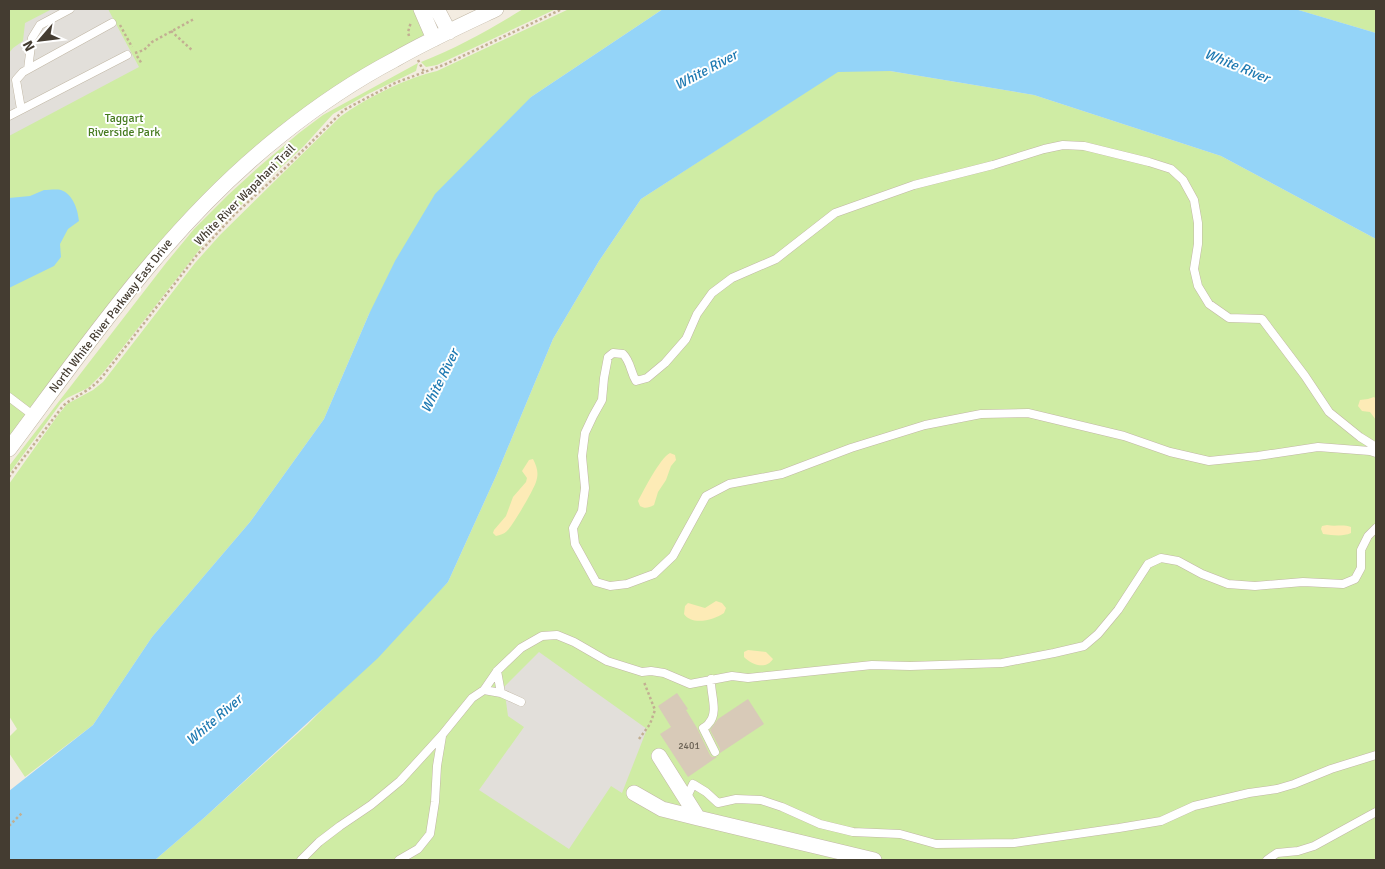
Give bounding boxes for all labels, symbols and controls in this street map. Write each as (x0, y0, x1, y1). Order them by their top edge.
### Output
north arrow (15, 15, 65, 65)
text: N (19, 38, 39, 54)
water label: White River (1202, 45, 1274, 87)
water label: White River (672, 46, 742, 94)
park label: Taggart Riverside Park (88, 111, 160, 140)
street label: White River Wapahani Trail (191, 141, 299, 249)
street label: North White River Parkway East Drive (46, 236, 176, 396)
water label: White River (417, 345, 463, 416)
water label: White River (183, 690, 247, 749)
house number: 2401 (678, 740, 700, 752)

